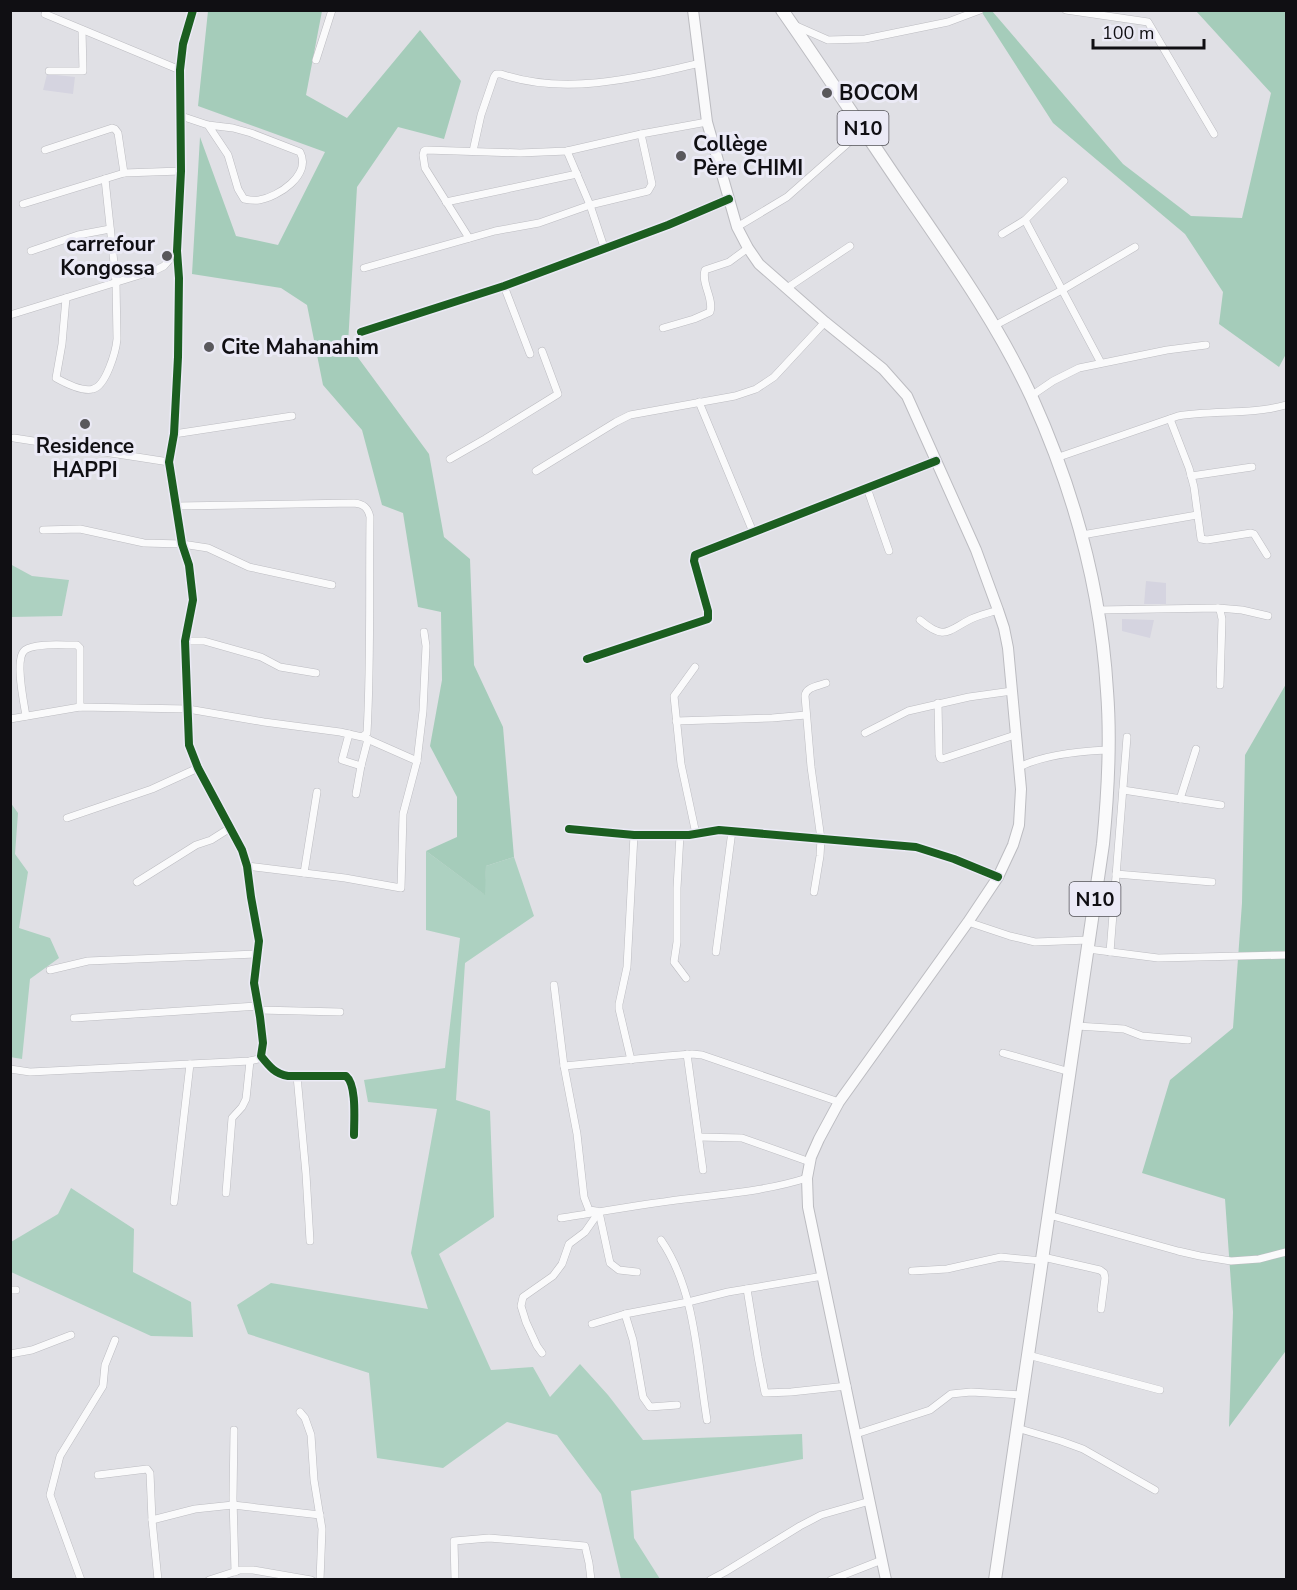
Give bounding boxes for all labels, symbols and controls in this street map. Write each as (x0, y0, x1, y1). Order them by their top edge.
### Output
scale bar (1093, 12, 1204, 50)
text: 100 m (1102, 21, 1154, 45)
place label: BOCOM (839, 79, 918, 107)
marker: BOCOM (820, 86, 834, 100)
road number: N10 (838, 111, 888, 145)
place label: Collège Père CHIMI (693, 130, 803, 182)
marker: Collège Père CHIMI (674, 149, 688, 163)
place label: carrefour Kongossa (60, 230, 156, 282)
marker: carrefour Kongossa (160, 249, 174, 263)
place label: Cite Mahanahim (221, 333, 379, 361)
marker: Cite Mahanahim (202, 340, 216, 354)
marker: Residence HAPPI (78, 417, 92, 431)
place label: Residence HAPPI (36, 432, 134, 484)
road number: N10 (1070, 882, 1120, 916)

